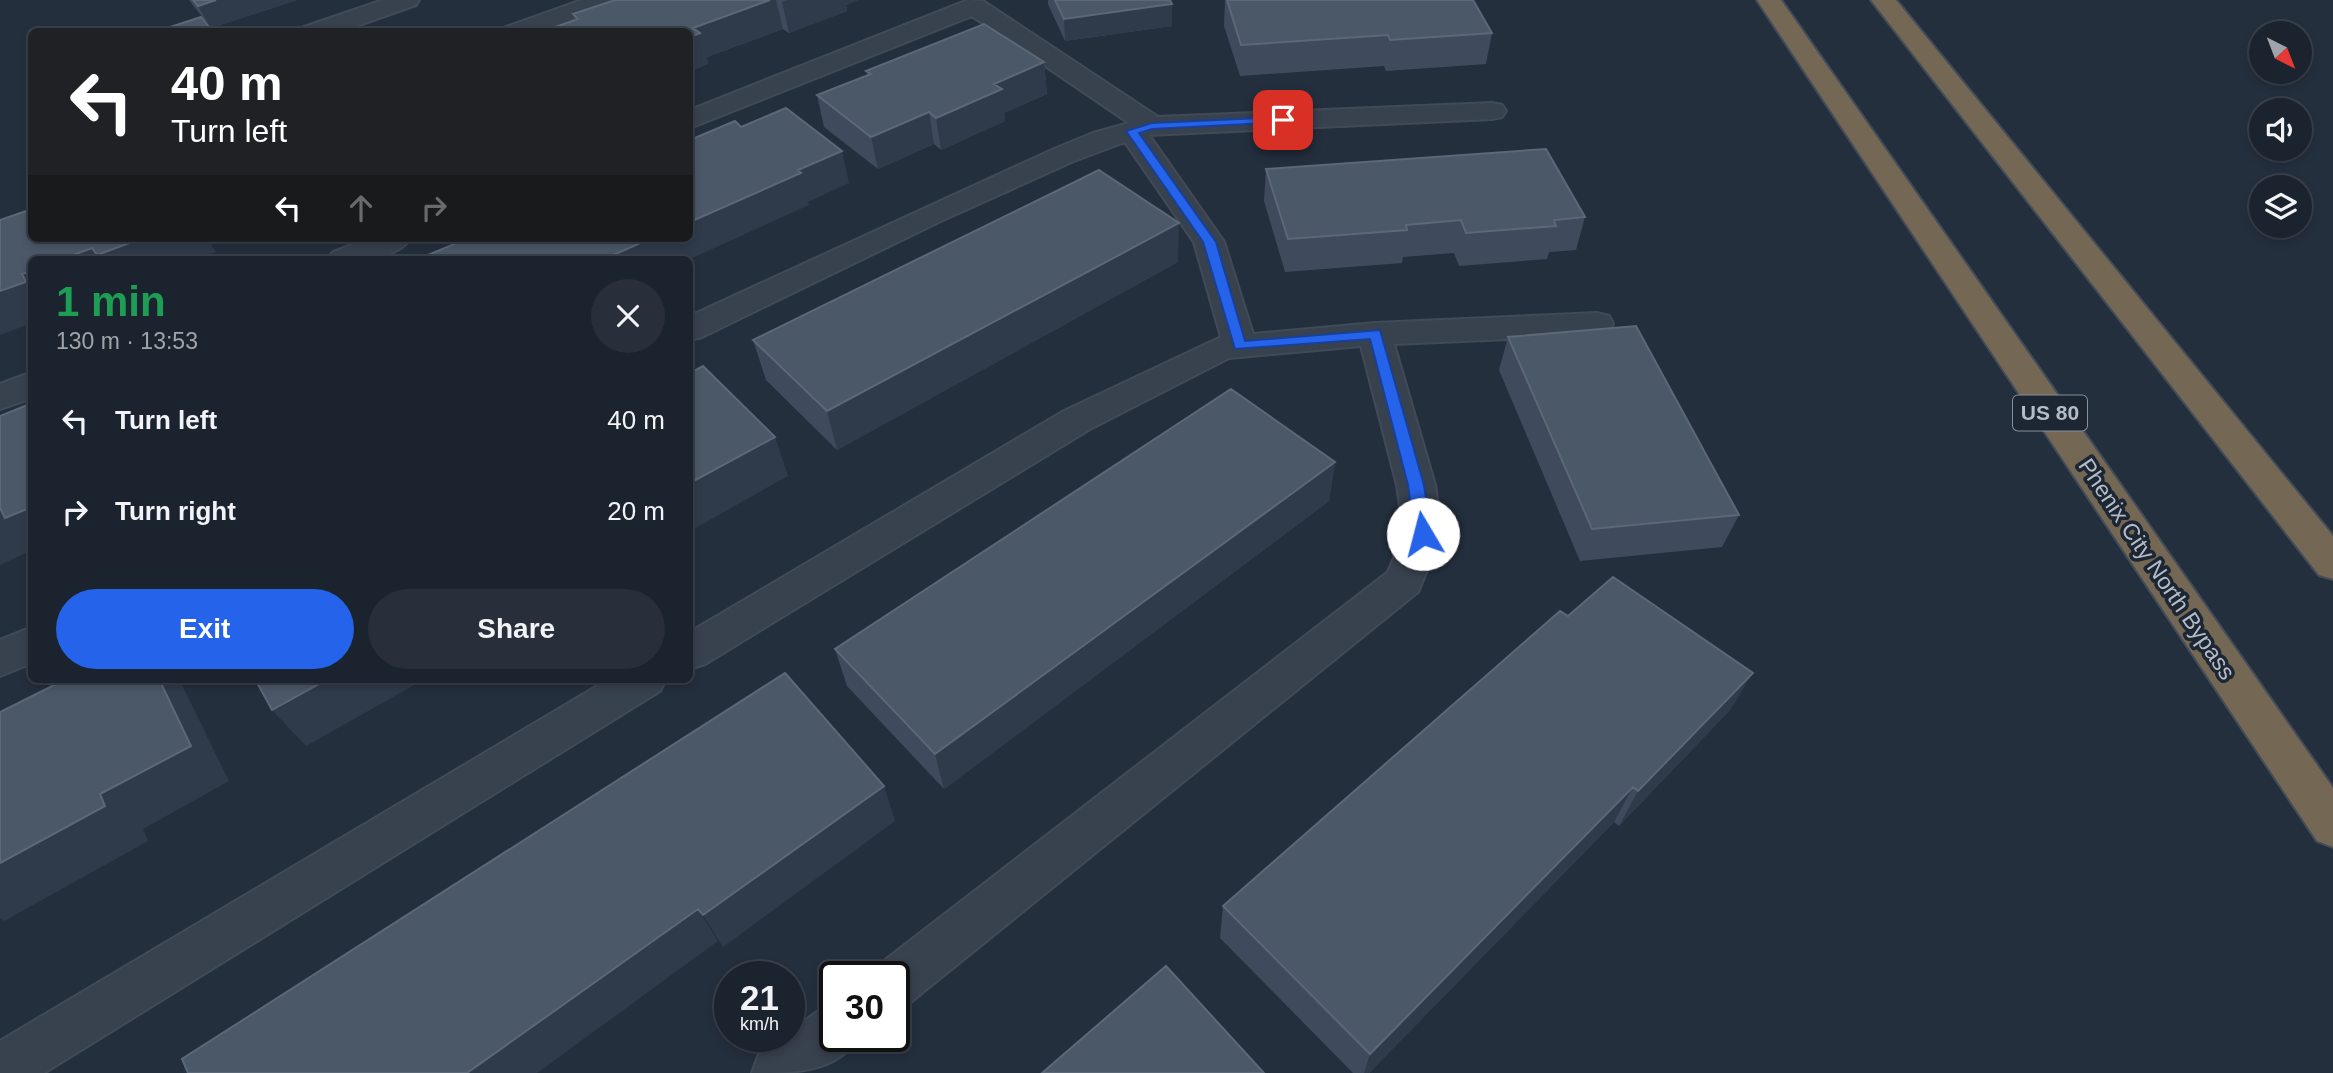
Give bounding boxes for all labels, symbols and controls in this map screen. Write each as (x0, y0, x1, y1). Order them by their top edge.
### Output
north arrow (2249, 21, 2312, 84)
map controls (2249, 21, 2312, 238)
icon: left (56, 56, 147, 147)
text: 40 m (171, 56, 283, 110)
pin (1253, 90, 1313, 150)
button: sound (2249, 98, 2312, 161)
icon: arrive (1264, 101, 1302, 139)
text: Turn left (171, 113, 287, 149)
button: layers (2249, 175, 2312, 238)
icon: left (269, 189, 307, 227)
icon: ahead (342, 189, 380, 227)
icon: right (415, 189, 453, 227)
text: 1 min (56, 278, 166, 325)
button: close (591, 279, 665, 353)
text: 130 m · 13:53 (56, 328, 198, 354)
road number: US 80 (2013, 396, 2087, 430)
icon: left (56, 402, 94, 440)
text: Turn left (115, 405, 217, 435)
text: 40 m (607, 405, 665, 435)
street label: Phenix City North Bypass (2073, 454, 2241, 684)
icon: right (56, 493, 94, 531)
text: Turn right (115, 496, 236, 526)
text: 20 m (607, 496, 665, 526)
position arrow (1386, 497, 1460, 571)
button: Exit (56, 589, 354, 669)
button: Share (368, 589, 665, 669)
speed limit sign: 30 (819, 961, 910, 1052)
text: 21 (740, 978, 779, 1017)
text: km/h (740, 1014, 779, 1034)

